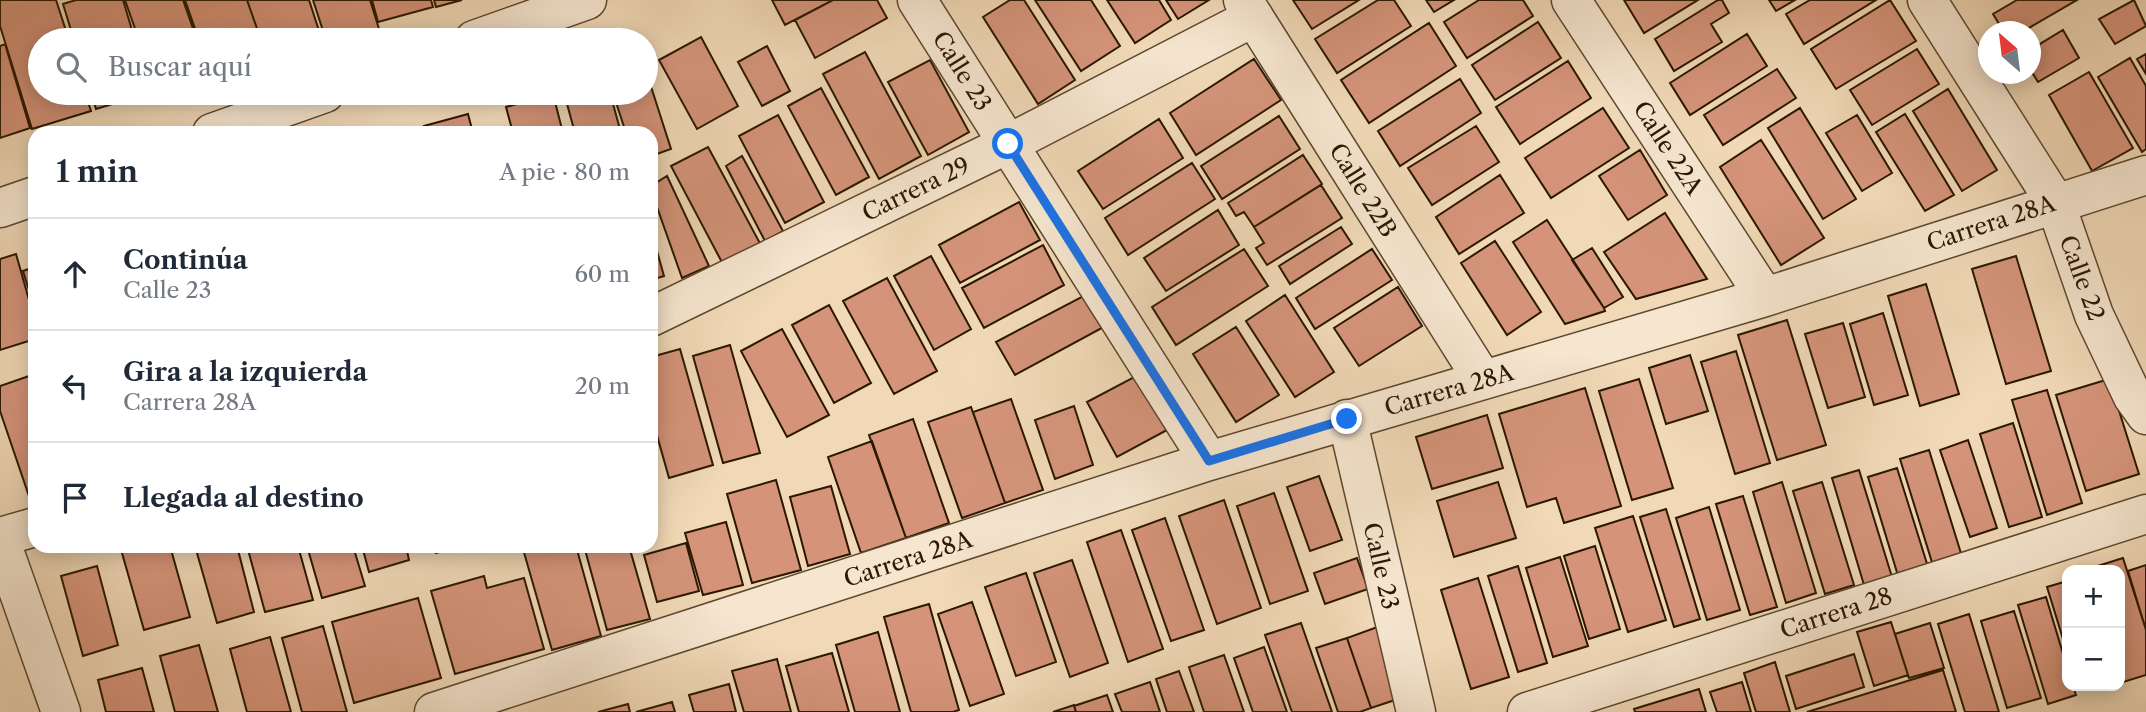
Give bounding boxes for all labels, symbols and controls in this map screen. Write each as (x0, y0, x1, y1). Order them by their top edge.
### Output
north arrow (1978, 21, 2041, 84)
street label: Calle 23 (927, 26, 997, 116)
search box (28, 28, 658, 105)
icon: search (52, 48, 90, 86)
text: Buscar aquí (108, 51, 252, 83)
street label: Calle 22A (1627, 96, 1709, 201)
route start (992, 128, 1023, 159)
street label: Calle 22B (1323, 138, 1403, 242)
street label: Carrera 29 (858, 151, 974, 227)
text: 1 min (56, 153, 138, 190)
text: A pie · 80 m (499, 158, 630, 186)
street label: Carrera 28A (1923, 189, 2060, 257)
street label: Calle 22 (2054, 231, 2110, 325)
text: Continúa (123, 244, 248, 276)
icon: ahead (56, 255, 94, 293)
text: 60 m (574, 260, 630, 288)
text: Calle 23 (123, 276, 211, 304)
text: Gira a la izquierda (123, 356, 368, 388)
street label: Carrera 28A (1381, 358, 1518, 422)
icon: left (56, 367, 94, 405)
text: 20 m (575, 372, 630, 400)
text: Carrera 28A (123, 388, 256, 416)
route end (1331, 403, 1362, 434)
icon: arrive (56, 479, 94, 517)
text: Llegada al destino (123, 482, 364, 514)
street label: Calle 23 (1357, 520, 1405, 612)
street label: Carrera 28A (840, 525, 977, 593)
map controls (2062, 565, 2125, 691)
button: + (2062, 565, 2125, 628)
street label: Carrera 28 (1776, 582, 1896, 644)
button: − (2062, 628, 2125, 691)

